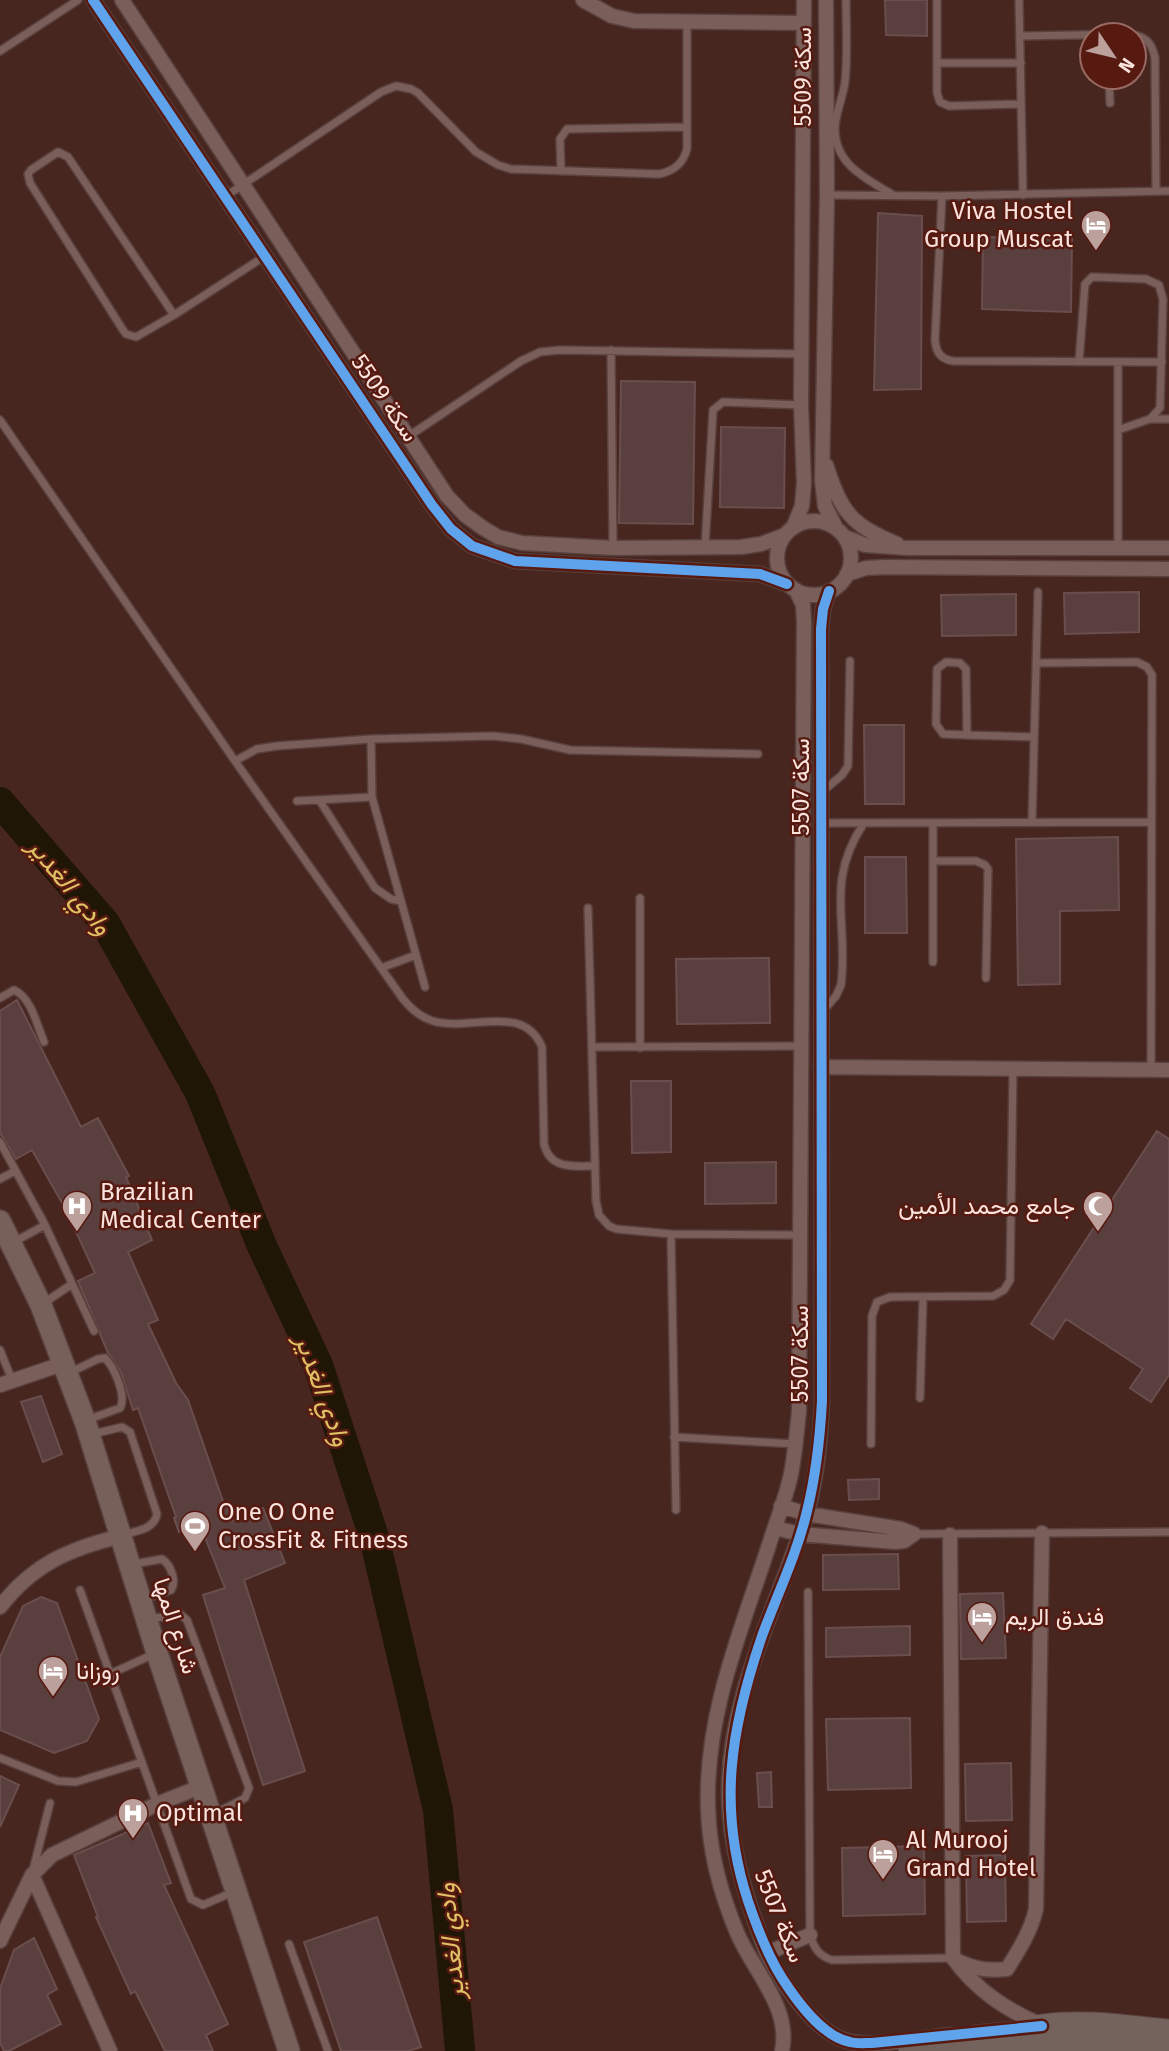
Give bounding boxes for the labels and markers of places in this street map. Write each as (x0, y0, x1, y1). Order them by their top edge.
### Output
place label: Viva Hostel Group Muscat (924, 197, 1073, 253)
hotel icon: Viva Hostel Group Muscat (1079, 208, 1113, 252)
place label: Brazilian Medical Center (100, 1178, 262, 1234)
hospital icon: Brazilian Medical Center (60, 1189, 94, 1233)
mosque icon: جامع محمد الأمين (1081, 1189, 1115, 1233)
place label: جامع محمد الأمين (898, 1192, 1075, 1223)
place label: One O One CrossFit & Fitness (218, 1498, 408, 1554)
sports icon: One O One CrossFit & Fitness (178, 1509, 212, 1553)
hotel icon: فندق الريم (965, 1600, 999, 1644)
place label: فندق الريم (1005, 1603, 1104, 1633)
hotel icon: روزانا (36, 1654, 70, 1698)
place label: روزانا (76, 1657, 120, 1686)
hospital icon: Optimal (116, 1796, 150, 1840)
place label: Optimal (156, 1799, 243, 1827)
place label: Al Murooj Grand Hotel (906, 1826, 1036, 1882)
hotel icon: Al Murooj Grand Hotel (866, 1837, 900, 1881)

